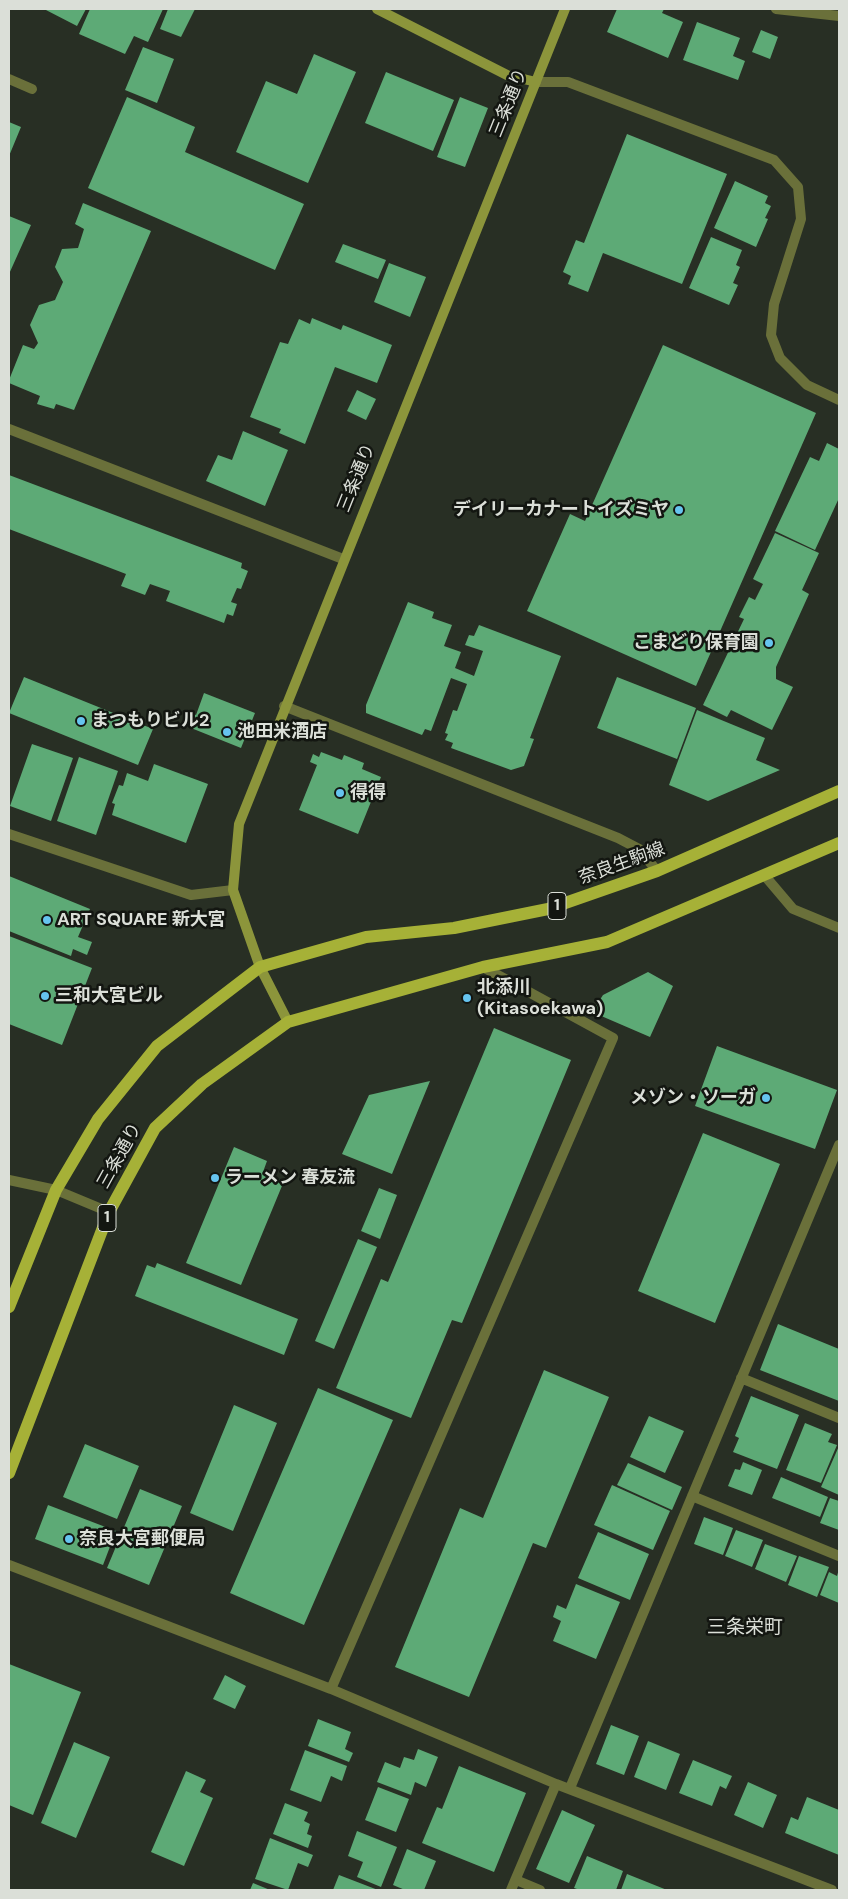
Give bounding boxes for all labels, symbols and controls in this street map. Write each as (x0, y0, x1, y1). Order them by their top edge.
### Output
street label: 三条通り (486, 66, 532, 140)
street label: 三条通り (334, 441, 380, 515)
place label: デイリーカナートイズミヤ (453, 499, 669, 521)
marker: デイリーカナートイズミヤ (673, 504, 685, 516)
place label: こまどり保育園 (633, 632, 759, 654)
marker: こまどり保育園 (763, 637, 775, 649)
place label: まつもりビル2 (91, 710, 209, 732)
marker: まつもりビル2 (75, 715, 87, 727)
place label: 池田米酒店 (237, 721, 327, 743)
marker: 池田米酒店 (221, 726, 233, 738)
place label: 得得 (350, 782, 386, 804)
marker: 得得 (334, 787, 346, 799)
street label: 奈良生駒線 (576, 838, 668, 890)
road number: 1 (548, 892, 566, 919)
place label: ART SQUARE 新大宮 (57, 909, 226, 931)
marker: ART SQUARE 新大宮 (41, 914, 53, 926)
place label: 北添川 (Kitasoekawa) (477, 977, 603, 1020)
place label: 三和大宮ビル (55, 985, 163, 1007)
marker: 三和大宮ビル (39, 990, 51, 1002)
marker: 北添川 (Kitasoekawa) (461, 992, 473, 1004)
place label: メゾン・ソーガ (630, 1087, 756, 1109)
marker: メゾン・ソーガ (760, 1092, 772, 1104)
street label: 三条通り (93, 1119, 147, 1193)
place label: ラーメン 春友流 (225, 1167, 355, 1189)
marker: ラーメン 春友流 (209, 1172, 221, 1184)
road number: 1 (98, 1204, 116, 1232)
place label: 奈良大宮郵便局 (79, 1528, 205, 1550)
marker: 奈良大宮郵便局 (63, 1533, 75, 1545)
district label: 三条栄町 (707, 1617, 783, 1639)

